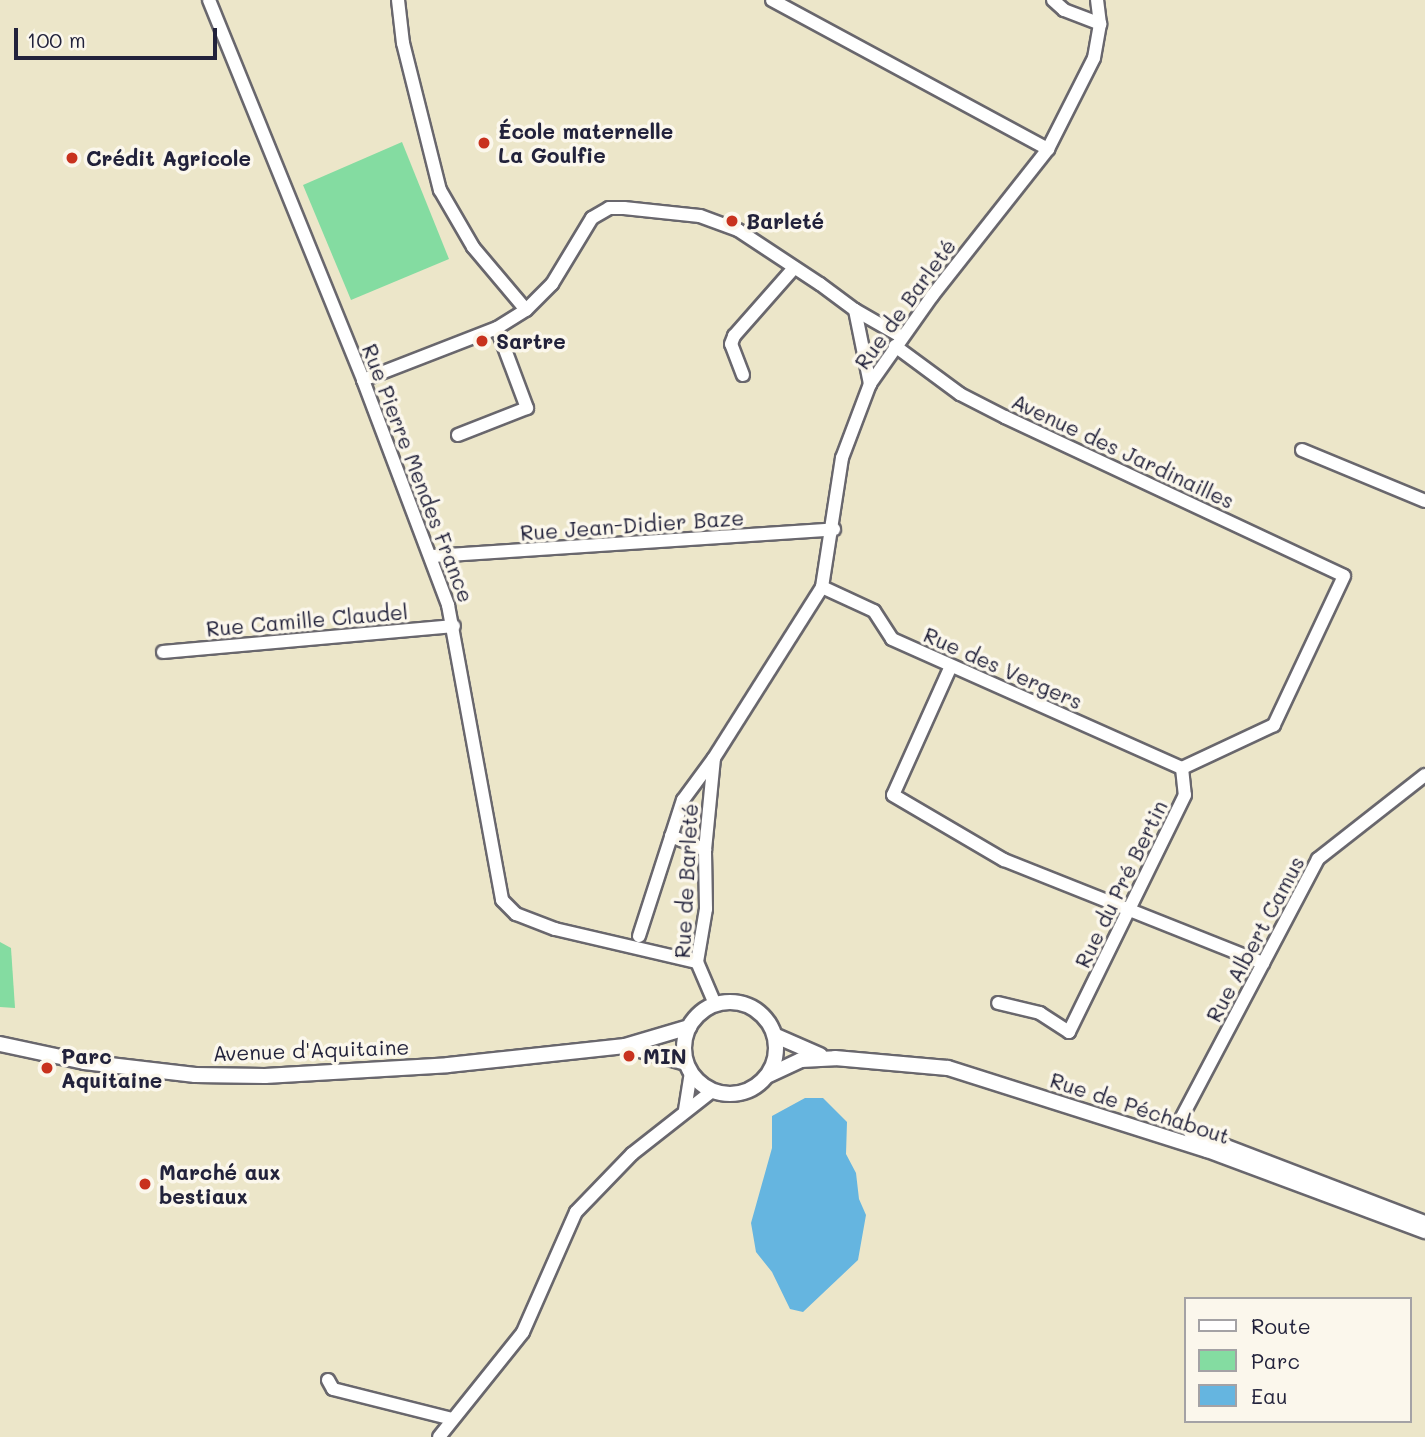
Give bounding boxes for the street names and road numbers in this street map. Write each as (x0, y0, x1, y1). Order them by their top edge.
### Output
street label: Rue de Barleté (849, 234, 961, 374)
street label: Rue Pierre Mendes France (357, 340, 479, 606)
street label: Avenue des Jardinailles (1008, 388, 1238, 514)
street label: Rue Jean-Didier Baze (519, 505, 745, 545)
street label: Rue Camille Claudel (205, 599, 409, 641)
street label: Rue des Vergers (920, 622, 1086, 714)
street label: Rue du Pré Bertin (1070, 796, 1172, 972)
street label: Rue de Barleté (669, 803, 703, 959)
street label: Rue Albert Camus (1201, 852, 1309, 1026)
street label: Avenue d'Aquitaine (212, 1034, 410, 1066)
street label: Rue de Péchabout (1047, 1067, 1233, 1149)

